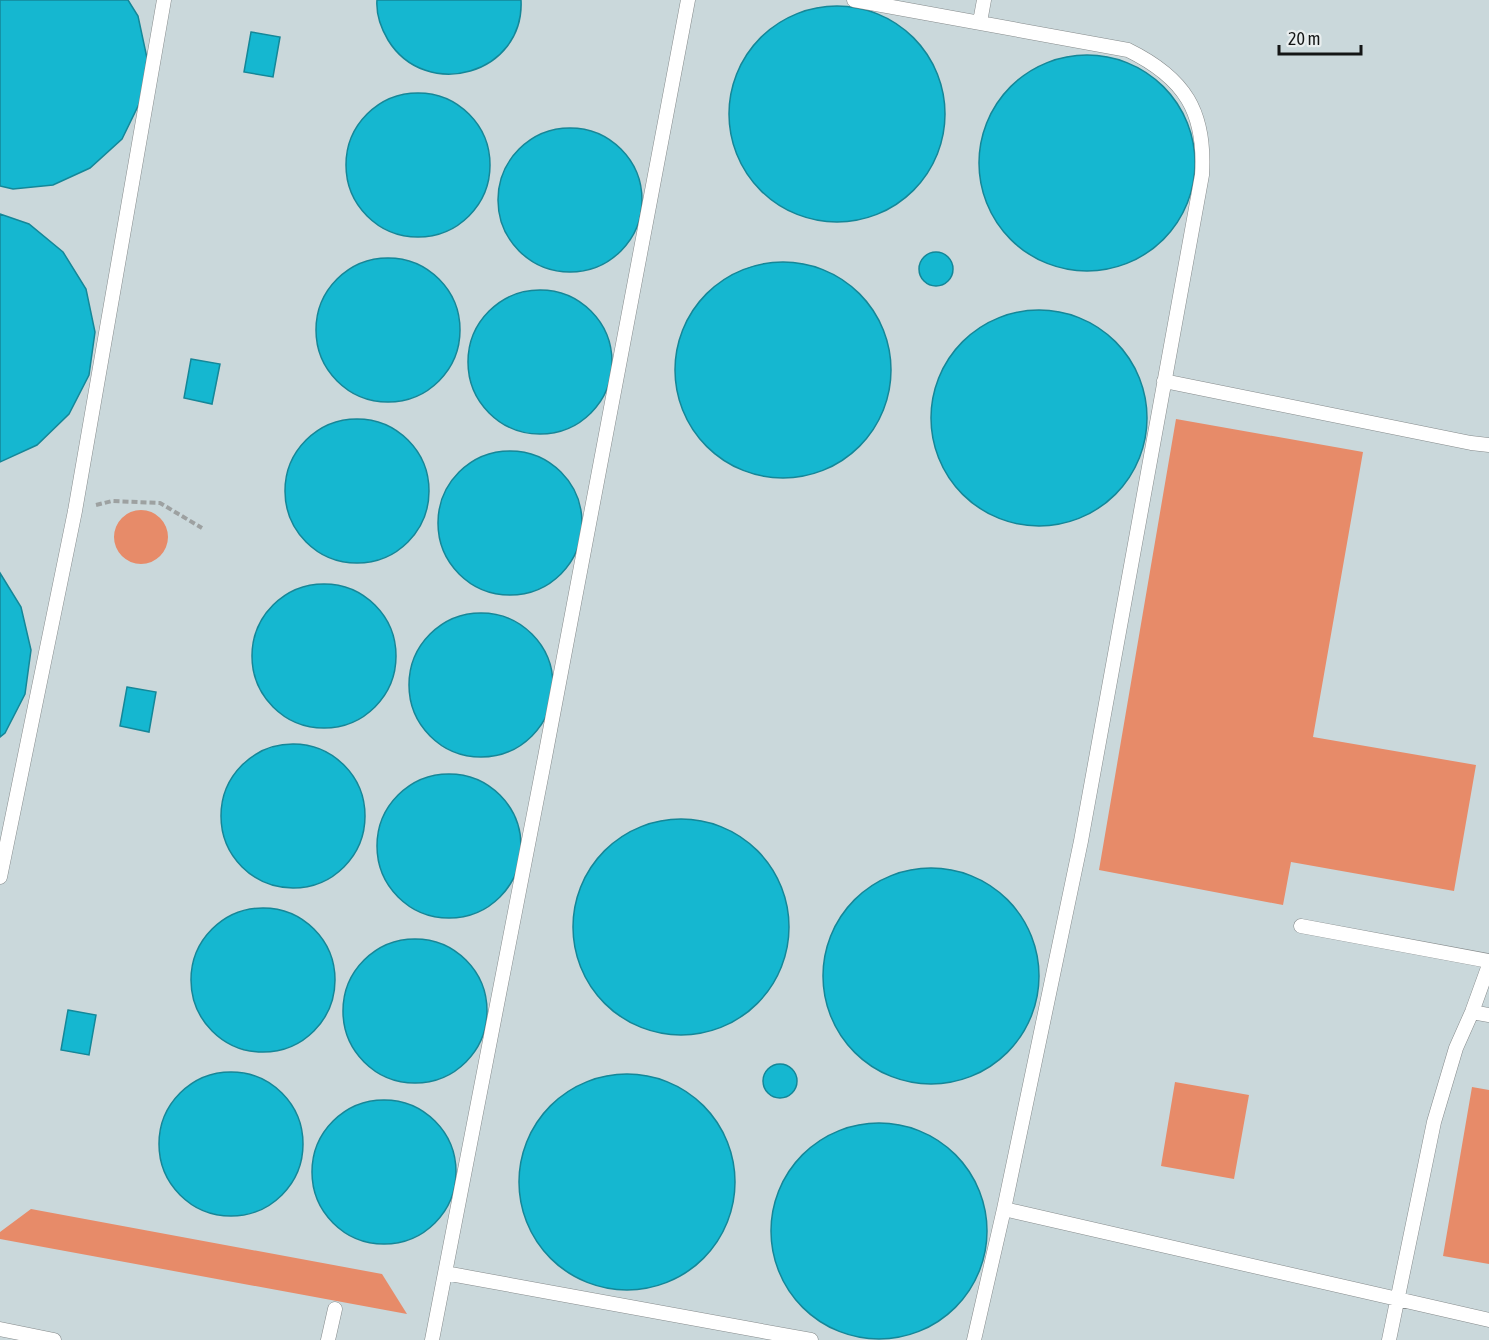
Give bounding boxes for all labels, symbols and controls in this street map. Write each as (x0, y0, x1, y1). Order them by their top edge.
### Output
scale bar (1279, 18, 1362, 56)
text: 20 m (1288, 28, 1320, 49)

